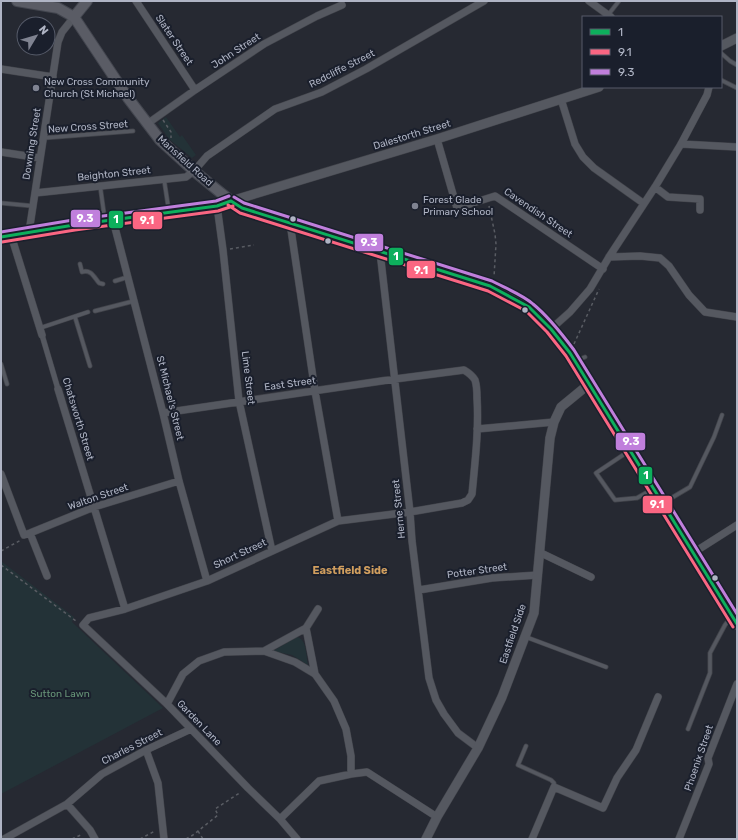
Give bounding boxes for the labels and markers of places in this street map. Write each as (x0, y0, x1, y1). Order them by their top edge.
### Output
place label: New Cross Community Church (St Michael) (44, 76, 150, 100)
marker: New Cross Community Church (St Michael) (31, 83, 41, 93)
place label: Forest Glade Primary School (423, 194, 493, 218)
marker: Forest Glade Primary School (410, 201, 420, 211)
unlabelled marker (288, 214, 298, 224)
unlabelled marker (323, 236, 333, 246)
unlabelled marker (520, 305, 530, 315)
unlabelled marker (710, 573, 720, 583)

